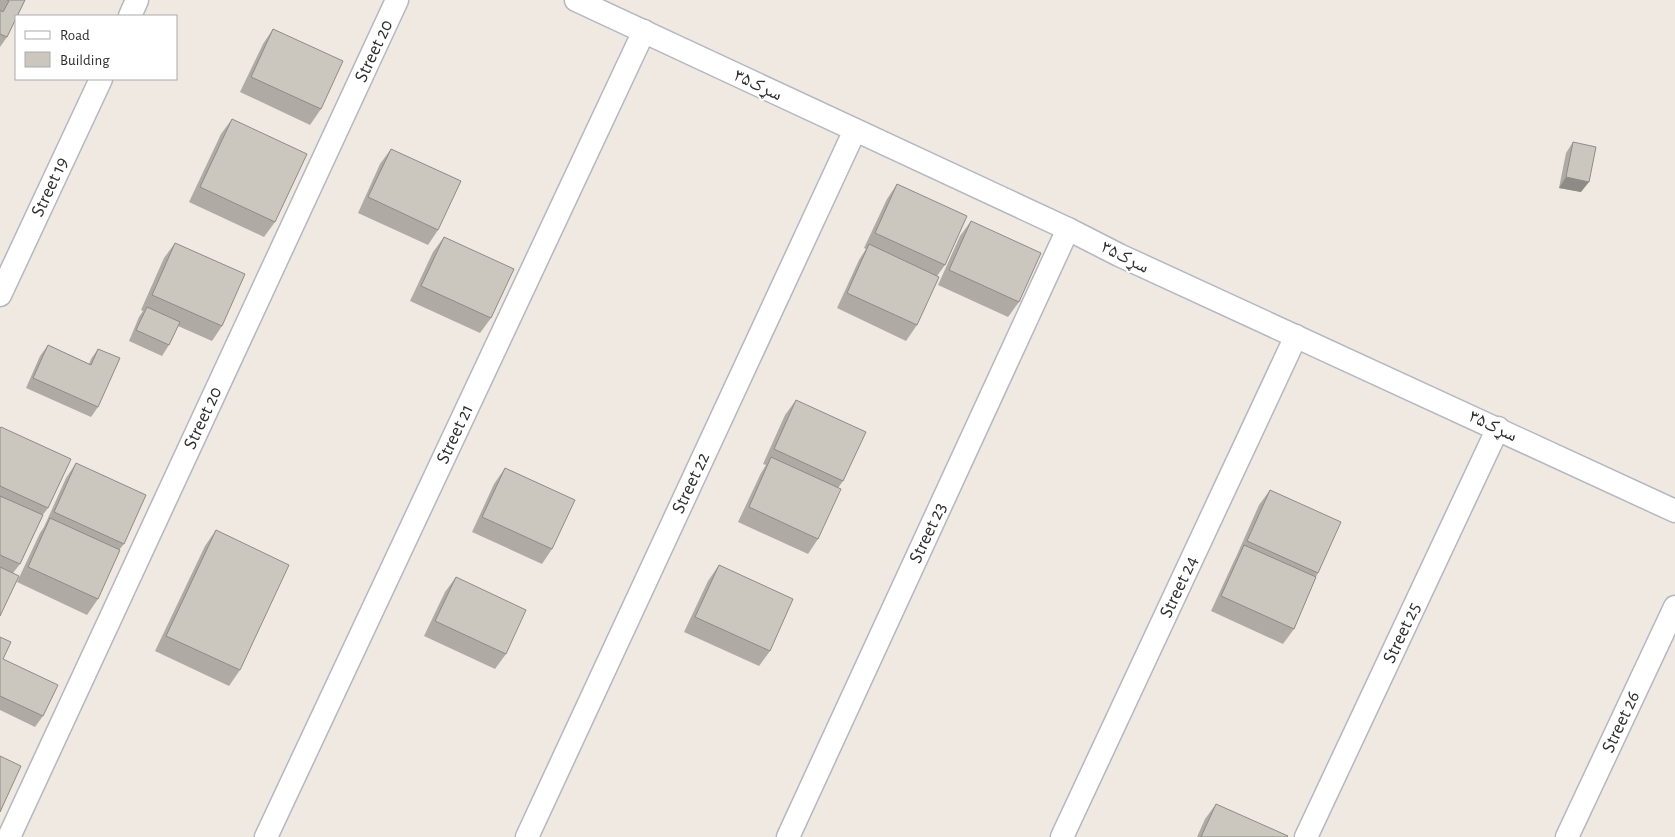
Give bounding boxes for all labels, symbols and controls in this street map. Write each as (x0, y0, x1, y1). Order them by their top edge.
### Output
legend (15, 15, 178, 80)
street label: Street 20 (351, 17, 397, 85)
text: Road (60, 28, 90, 43)
text: Building (60, 53, 110, 68)
street label: سړک۳۵ (730, 66, 785, 106)
street label: Street 19 (28, 154, 72, 220)
street label: سړک۳۵ (1097, 237, 1152, 278)
street label: Street 20 (180, 384, 226, 452)
street label: Street 21 (433, 401, 477, 467)
street label: سړک۳۵ (1465, 407, 1520, 447)
street label: Street 22 (669, 449, 714, 517)
street label: Street 23 (906, 500, 950, 566)
street label: Street 24 (1157, 553, 1201, 621)
street label: Street 25 (1380, 600, 1424, 666)
street label: Street 26 (1599, 688, 1643, 756)

